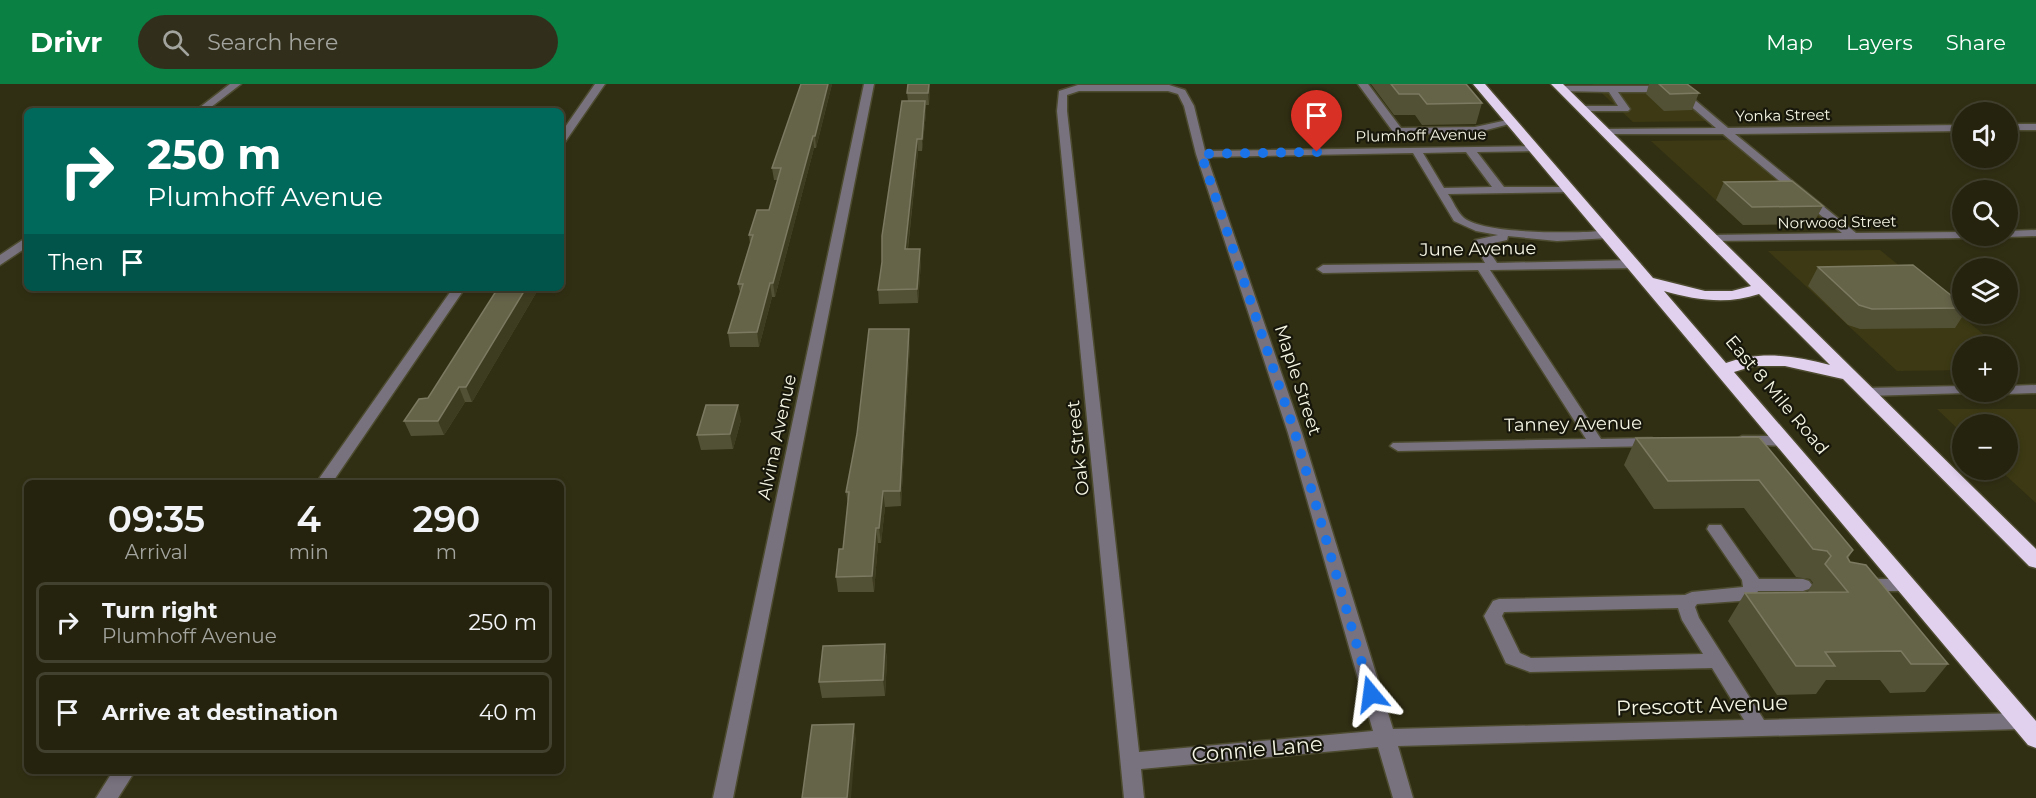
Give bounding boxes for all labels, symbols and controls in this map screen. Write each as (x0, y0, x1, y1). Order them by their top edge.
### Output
search box (138, 15, 558, 69)
text: Drivr (30, 25, 102, 59)
icon: search (159, 26, 192, 59)
text: Search here (207, 29, 338, 56)
text: Map (1766, 30, 1813, 55)
text: Layers (1846, 30, 1913, 55)
text: Share (1946, 30, 2006, 55)
pin (1291, 90, 1342, 152)
icon: arrive (1300, 99, 1333, 132)
map controls (1952, 102, 2018, 480)
button: sound (1952, 102, 2018, 168)
street label: Yonka Street (1735, 105, 1831, 125)
street label: Plumhoff Avenue (1355, 124, 1487, 146)
text: 250 m (147, 128, 281, 180)
icon: right (48, 132, 126, 210)
text: Plumhoff Avenue (147, 180, 383, 213)
button: search (1952, 180, 2018, 246)
street label: Norwood Street (1777, 211, 1897, 233)
street label: June Avenue (1418, 237, 1537, 261)
icon: arrive (116, 246, 149, 279)
text: Then (48, 249, 104, 276)
button: layers (1952, 258, 2018, 324)
street label: Maple Street (1270, 322, 1326, 438)
street label: East 8 Mile Road (1721, 331, 1833, 459)
button: + (1952, 336, 2018, 402)
street label: Alvina Avenue (753, 372, 801, 502)
street label: Oak Street (1062, 399, 1094, 497)
street label: Tanney Avenue (1504, 412, 1642, 436)
button: − (1952, 414, 2018, 480)
text: 09:35 (108, 497, 205, 541)
text: 4 (296, 497, 321, 541)
text: 290 (412, 497, 480, 541)
text: Arrival (125, 540, 188, 564)
text: min (289, 540, 329, 564)
text: m (436, 540, 457, 564)
text: Turn right (102, 597, 217, 624)
icon: right (51, 606, 84, 639)
text: 250 m (468, 609, 537, 636)
text: Plumhoff Avenue (102, 624, 277, 648)
position arrow (1339, 662, 1403, 726)
street label: Prescott Avenue (1616, 690, 1788, 720)
icon: arrive (51, 696, 84, 729)
text: Arrive at destination (102, 699, 338, 726)
text: 40 m (479, 699, 537, 726)
street label: Connie Lane (1190, 731, 1324, 767)

